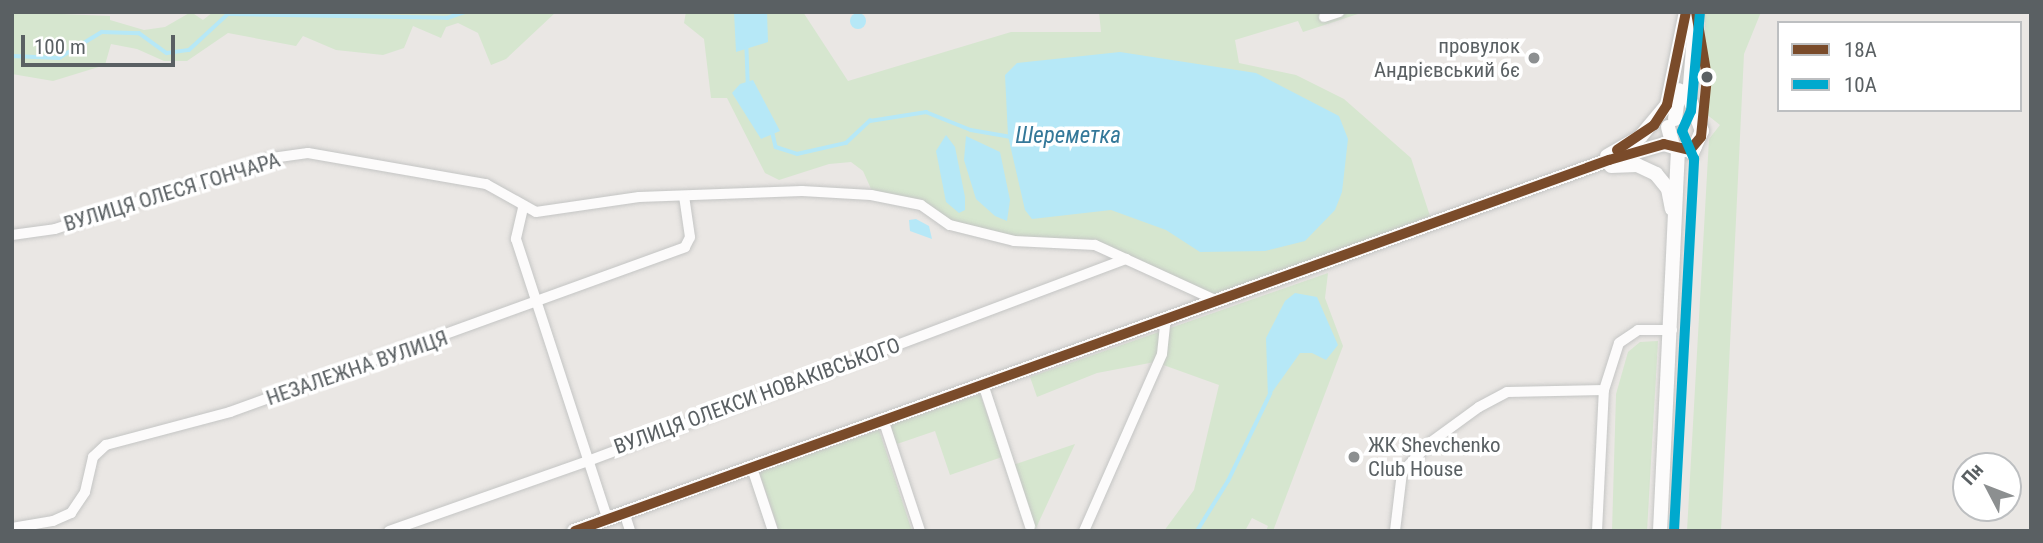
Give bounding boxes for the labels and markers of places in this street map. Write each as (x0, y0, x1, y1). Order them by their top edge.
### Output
place label: провулок Андрієвський 6є (1374, 33, 1520, 83)
marker: провулок Андрієвський 6є (1526, 50, 1542, 66)
unlabelled marker (1700, 70, 1714, 84)
place label: ЖК Shevchenko Club House (1368, 432, 1501, 482)
marker: ЖК Shevchenko Club House (1346, 449, 1362, 465)

